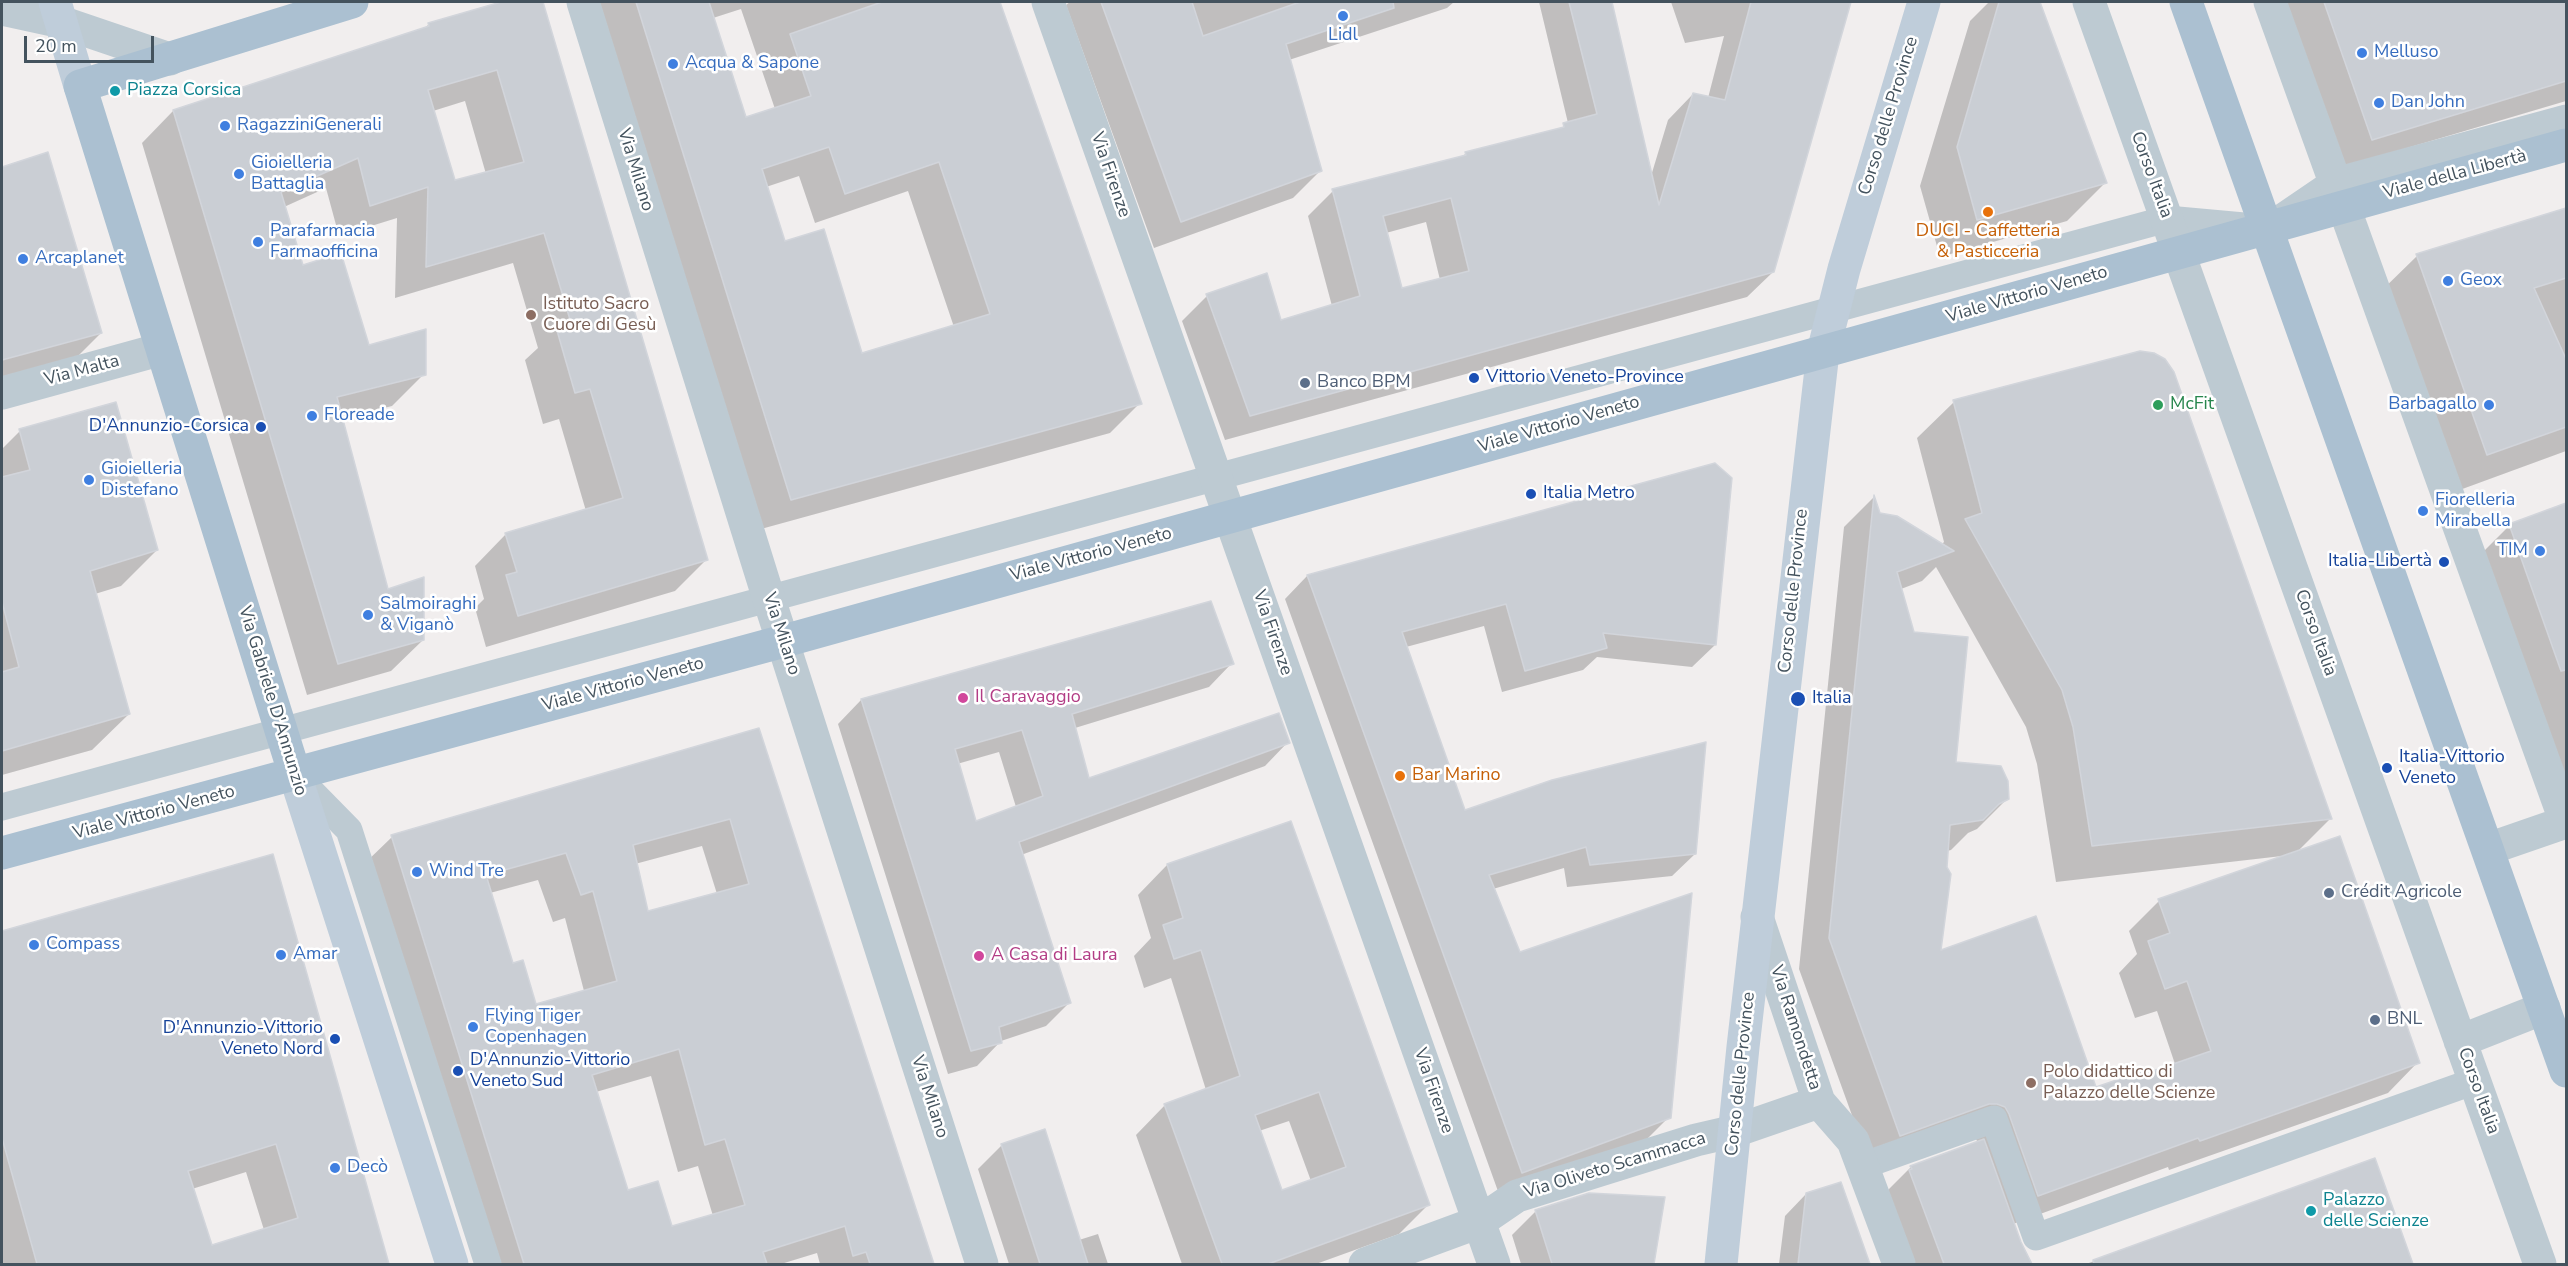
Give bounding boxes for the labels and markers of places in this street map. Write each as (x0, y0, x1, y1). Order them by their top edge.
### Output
marker: Lidl (1336, 9, 1350, 23)
place label: Lidl (1328, 25, 1358, 47)
place label: Melluso (2374, 42, 2438, 64)
marker: Melluso (2355, 46, 2369, 60)
place label: Acqua & Sapone (685, 53, 819, 75)
marker: Acqua & Sapone (666, 57, 680, 71)
place label: Piazza Corsica (127, 80, 241, 102)
marker: Piazza Corsica (108, 84, 122, 98)
place label: Dan John (2391, 92, 2465, 114)
marker: Dan John (2372, 96, 2386, 110)
place label: RagazziniGenerali (237, 115, 382, 137)
marker: RagazziniGenerali (218, 119, 232, 133)
place label: Gioielleria Battaglia (251, 153, 332, 195)
marker: Gioielleria Battaglia (232, 167, 246, 181)
marker: DUCI - Caffetteria & Pasticceria (1981, 205, 1995, 219)
place label: Parafarmacia Farmaofficina (270, 221, 378, 264)
place label: DUCI - Caffetteria & Pasticceria (1916, 221, 2060, 264)
marker: Parafarmacia Farmaofficina (251, 235, 265, 249)
place label: Arcaplanet (35, 248, 124, 270)
marker: Arcaplanet (16, 252, 30, 266)
place label: Geox (2460, 270, 2502, 292)
marker: Geox (2441, 274, 2455, 288)
place label: Istituto Sacro Cuore di Gesù (543, 294, 656, 336)
marker: Istituto Sacro Cuore di Gesù (524, 308, 538, 322)
place label: Vittorio Veneto-Province (1486, 367, 1684, 389)
marker: Vittorio Veneto-Province (1467, 371, 1481, 385)
place label: Banco BPM (1317, 372, 1411, 394)
marker: Banco BPM (1298, 376, 1312, 390)
place label: McFit (2170, 394, 2214, 416)
place label: Barbagallo (2388, 394, 2477, 416)
marker: McFit (2151, 398, 2165, 412)
marker: Barbagallo (2482, 398, 2496, 412)
place label: Floreade (324, 405, 395, 427)
marker: Floreade (305, 409, 319, 423)
place label: D'Annunzio-Corsica (89, 416, 249, 438)
marker: D'Annunzio-Corsica (254, 420, 268, 434)
place label: Gioielleria Distefano (101, 459, 182, 502)
marker: Gioielleria Distefano (82, 473, 96, 487)
place label: Italia Metro (1543, 483, 1635, 505)
marker: Italia Metro (1524, 487, 1538, 501)
place label: Fiorelleria Mirabella (2435, 490, 2515, 532)
marker: Fiorelleria Mirabella (2416, 504, 2430, 518)
place label: TIM (2497, 540, 2528, 562)
marker: TIM (2533, 544, 2547, 558)
place label: Italia-Libertà (2328, 551, 2432, 573)
marker: Italia-Libertà (2437, 555, 2451, 569)
place label: Salmoiraghi & Viganò (380, 594, 476, 636)
marker: Salmoiraghi & Viganò (361, 608, 375, 622)
place label: Il Caravaggio (975, 687, 1081, 709)
place label: Italia (1812, 688, 1851, 710)
marker: Italia (1789, 690, 1807, 708)
marker: Il Caravaggio (956, 691, 970, 705)
place label: Italia-Vittorio Veneto (2399, 747, 2505, 789)
marker: Italia-Vittorio Veneto (2380, 761, 2394, 775)
place label: Bar Marino (1412, 765, 1501, 787)
marker: Bar Marino (1393, 769, 1407, 783)
place label: Wind Tre (429, 861, 504, 883)
marker: Wind Tre (410, 865, 424, 879)
place label: Crédit Agricole (2341, 882, 2462, 904)
marker: Crédit Agricole (2322, 886, 2336, 900)
place label: Compass (46, 934, 120, 956)
marker: Compass (27, 938, 41, 952)
place label: Amar (293, 944, 338, 966)
place label: A Casa di Laura (991, 945, 1118, 967)
marker: Amar (274, 948, 288, 962)
marker: A Casa di Laura (972, 949, 986, 963)
place label: Flying Tiger Copenhagen (485, 1006, 587, 1048)
place label: BNL (2387, 1009, 2422, 1031)
marker: BNL (2368, 1013, 2382, 1027)
place label: D'Annunzio-Vittorio Veneto Nord (163, 1018, 323, 1060)
marker: Flying Tiger Copenhagen (466, 1020, 480, 1034)
marker: D'Annunzio-Vittorio Veneto Nord (328, 1032, 342, 1046)
place label: D'Annunzio-Vittorio Veneto Sud (470, 1050, 630, 1092)
place label: Polo didattico di Palazzo delle Scienze (2043, 1062, 2215, 1104)
marker: D'Annunzio-Vittorio Veneto Sud (451, 1064, 465, 1078)
marker: Polo didattico di Palazzo delle Scienze (2024, 1076, 2038, 1090)
place label: Decò (347, 1157, 388, 1179)
marker: Decò (328, 1161, 342, 1175)
place label: Palazzo delle Scienze (2323, 1190, 2429, 1232)
marker: Palazzo delle Scienze (2304, 1204, 2318, 1218)

